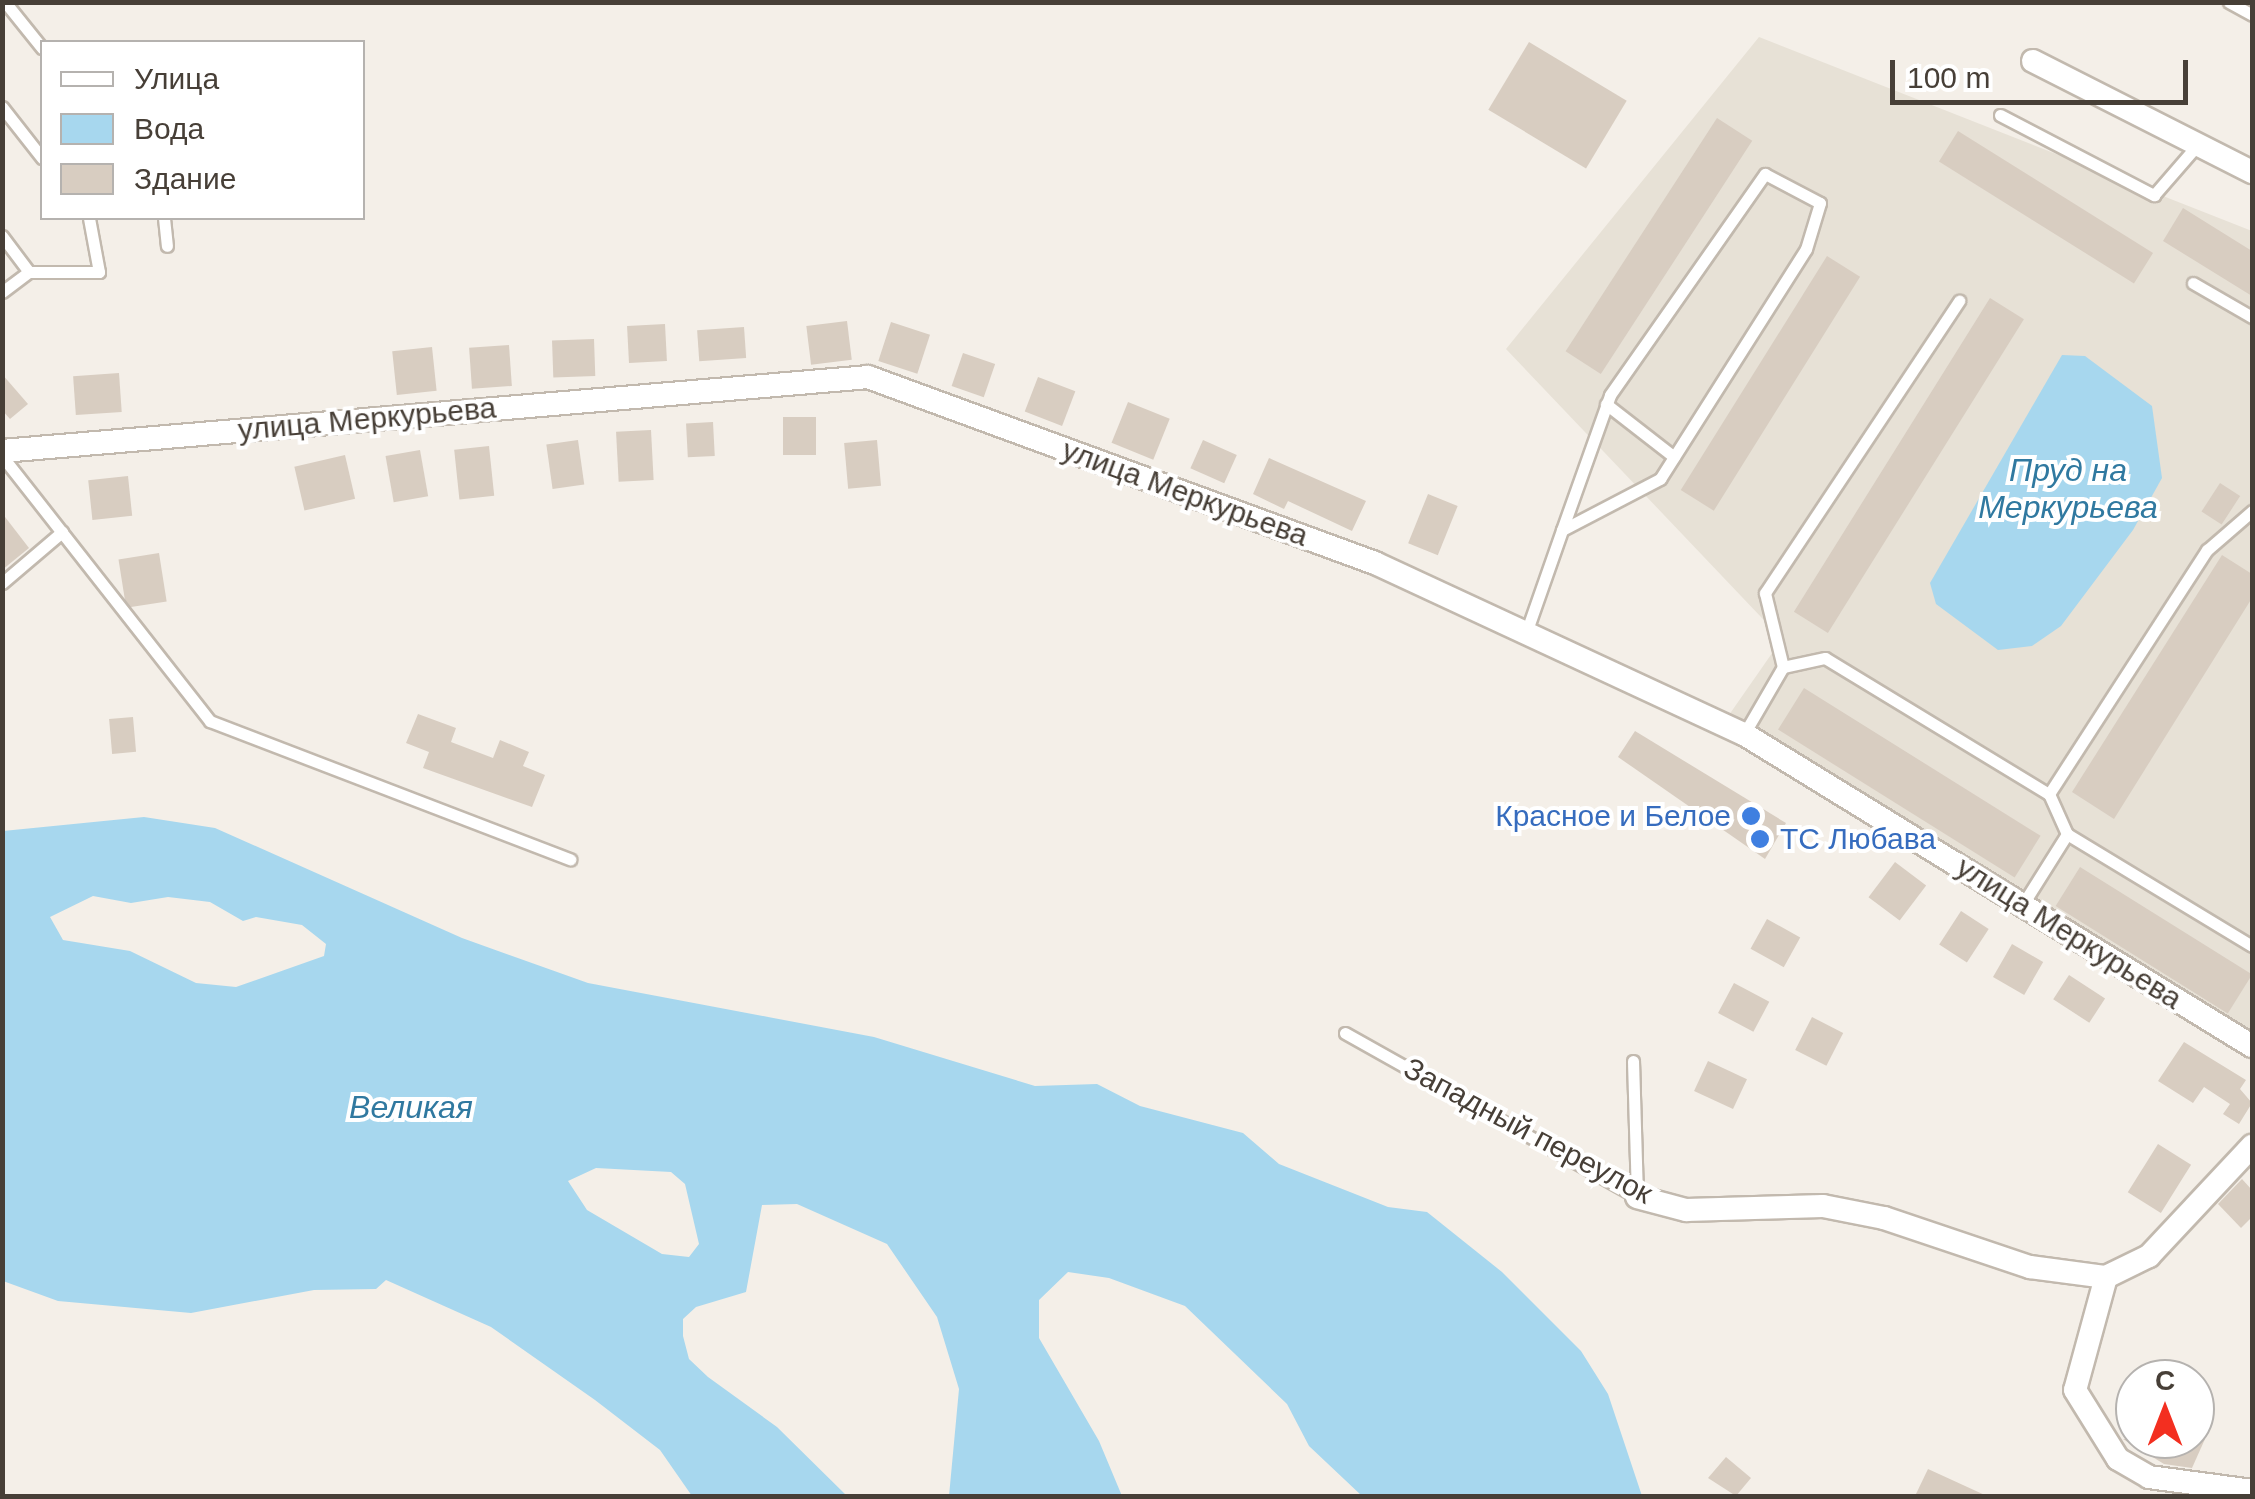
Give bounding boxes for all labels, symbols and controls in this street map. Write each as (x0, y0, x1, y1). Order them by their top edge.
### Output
legend (40, 40, 365, 220)
scale bar (1895, 40, 2192, 102)
text: 100 m (1907, 61, 1990, 94)
text: Улица (134, 62, 219, 95)
text: Вода (134, 112, 204, 145)
text: Здание (134, 162, 236, 195)
street label: улица Меркурьева (236, 390, 498, 448)
street label: улица Меркурьева (1057, 432, 1313, 554)
water label: Пруд на Меркурьева (1978, 452, 2158, 527)
place label: Красное и Белое (1495, 798, 1731, 834)
marker: Красное и Белое (1740, 805, 1762, 827)
place label: ТС Любава (1780, 821, 1936, 857)
marker: ТС Любава (1749, 828, 1771, 850)
street label: улица Меркурьева (1950, 849, 2188, 1017)
street label: Западный переулок (1398, 1050, 1658, 1212)
water label: Великая (349, 1088, 473, 1126)
north arrow (2115, 1359, 2215, 1459)
text: С (2155, 1365, 2175, 1396)

